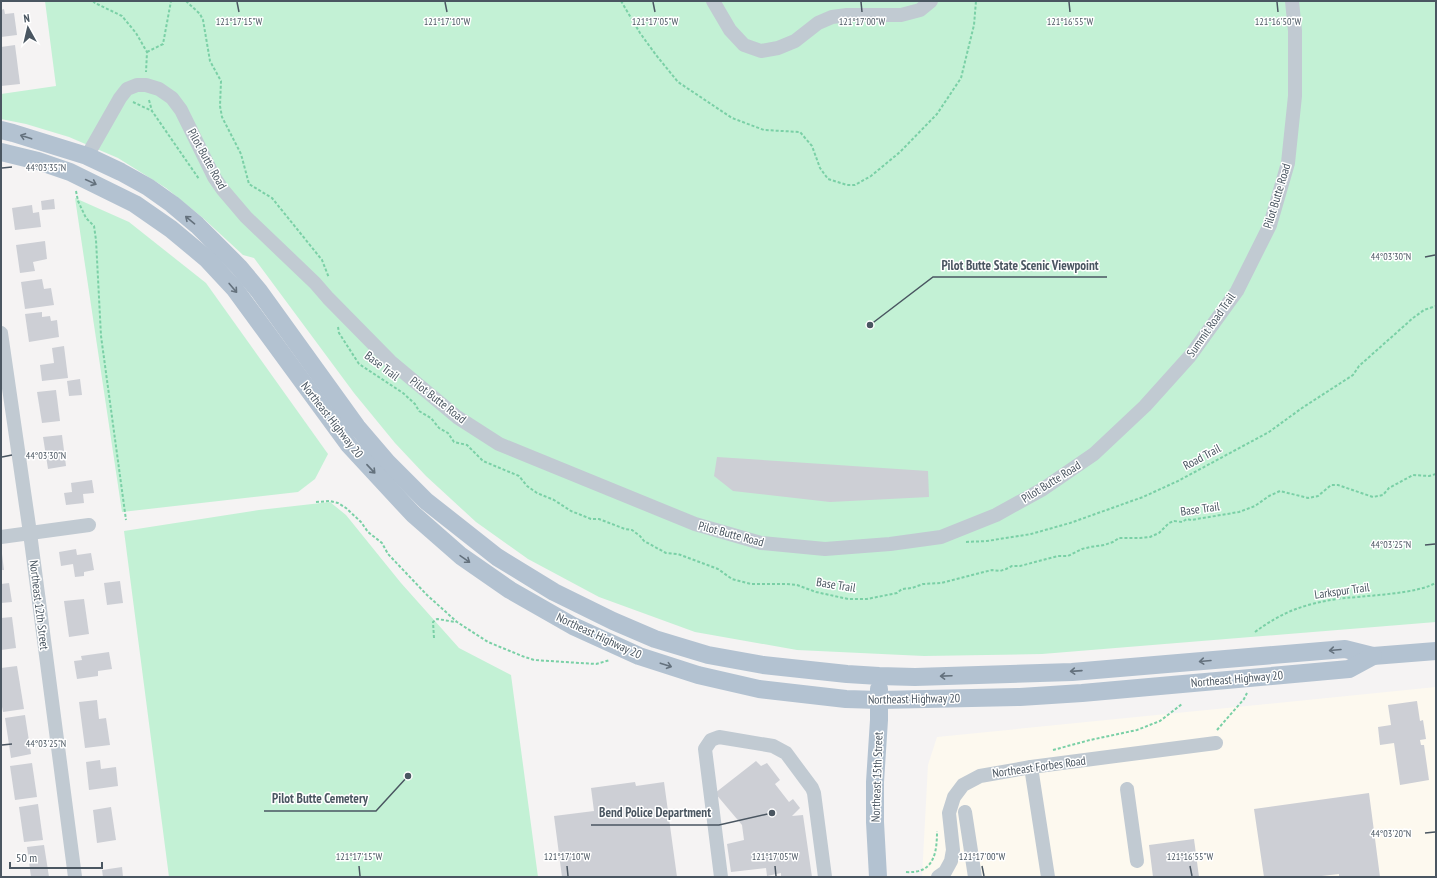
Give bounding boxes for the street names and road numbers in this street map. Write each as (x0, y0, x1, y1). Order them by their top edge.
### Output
street label: Pilot Butte Road (185, 126, 230, 192)
street label: Pilot Butte Road (1260, 162, 1294, 230)
street label: Summit Road Trail (1183, 290, 1238, 360)
street label: Base Trail (362, 348, 403, 384)
street label: Pilot Butte Road (407, 373, 469, 426)
street label: Northeast Highway 20 (298, 379, 367, 461)
street label: Road Trail (1180, 440, 1223, 473)
street label: Pilot Butte Road (1018, 457, 1083, 506)
street label: Base Trail (1179, 498, 1221, 519)
street label: Pilot Butte Road (697, 518, 766, 549)
street label: Northeast 12th Street (27, 559, 53, 651)
street label: Base Trail (815, 574, 857, 595)
street label: Larkspur Trail (1313, 579, 1371, 602)
street label: Northeast Highway 20 (554, 609, 644, 662)
street label: Northeast Highway 20 (1190, 667, 1284, 690)
street label: Northeast Highway 20 (868, 690, 960, 707)
street label: Northeast 15th Street (867, 731, 886, 822)
street label: Northeast Forbes Road (991, 753, 1087, 780)

